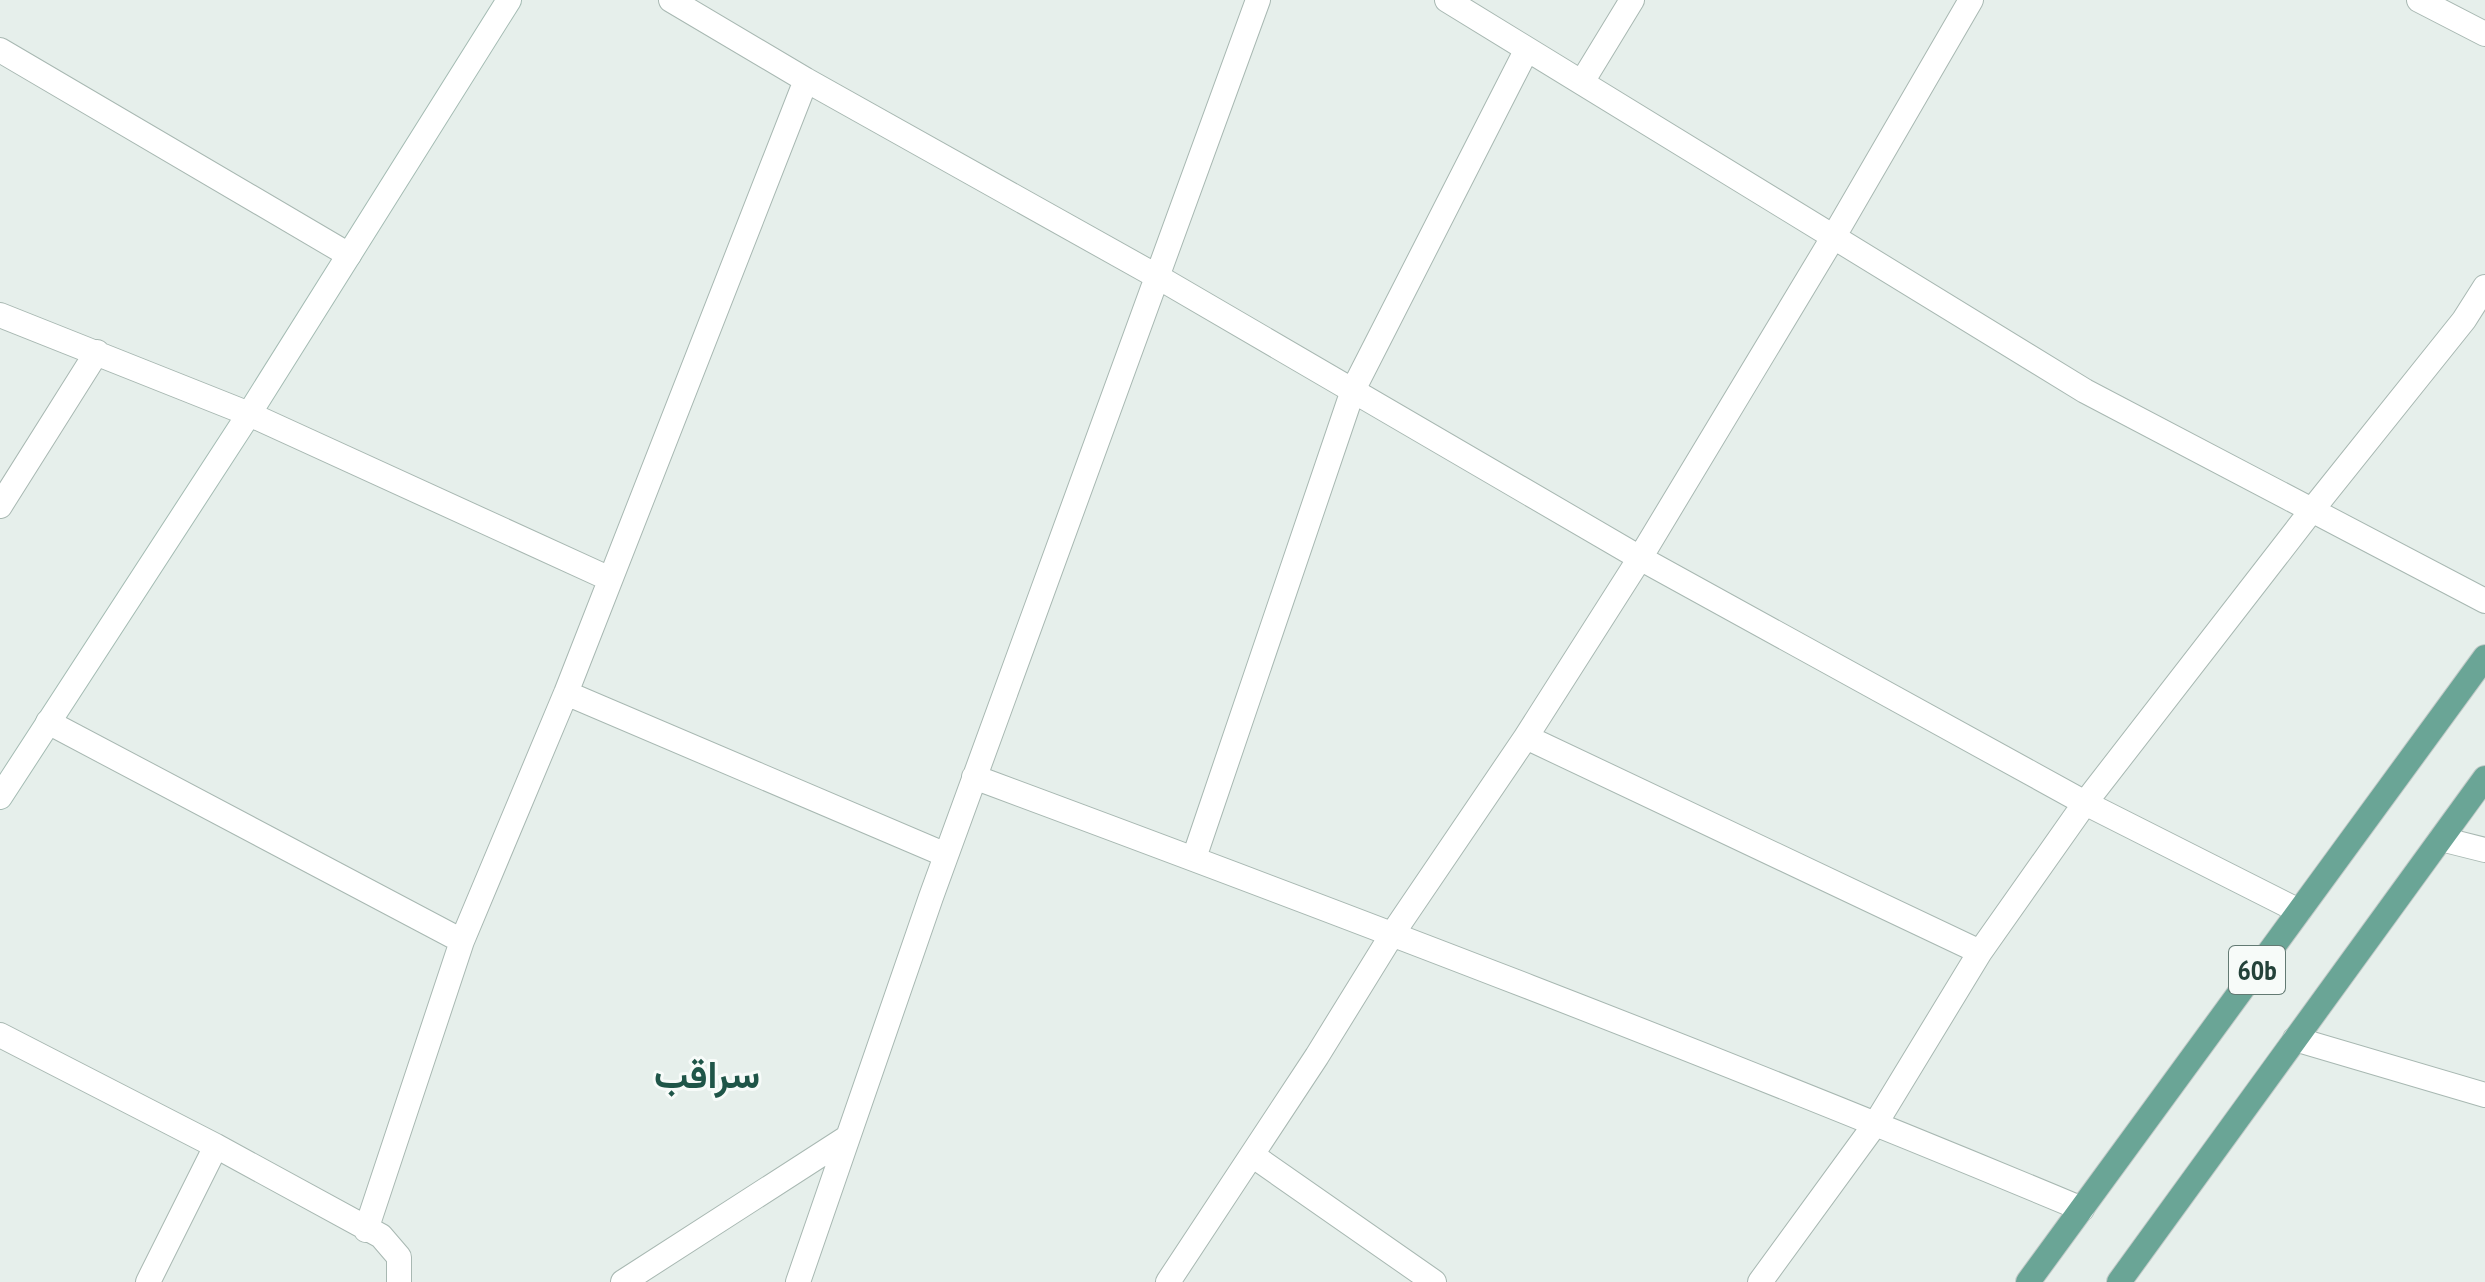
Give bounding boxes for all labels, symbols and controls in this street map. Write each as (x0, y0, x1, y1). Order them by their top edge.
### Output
road number: 60b (2229, 946, 2285, 994)
district label: سراقب (654, 1049, 760, 1099)

